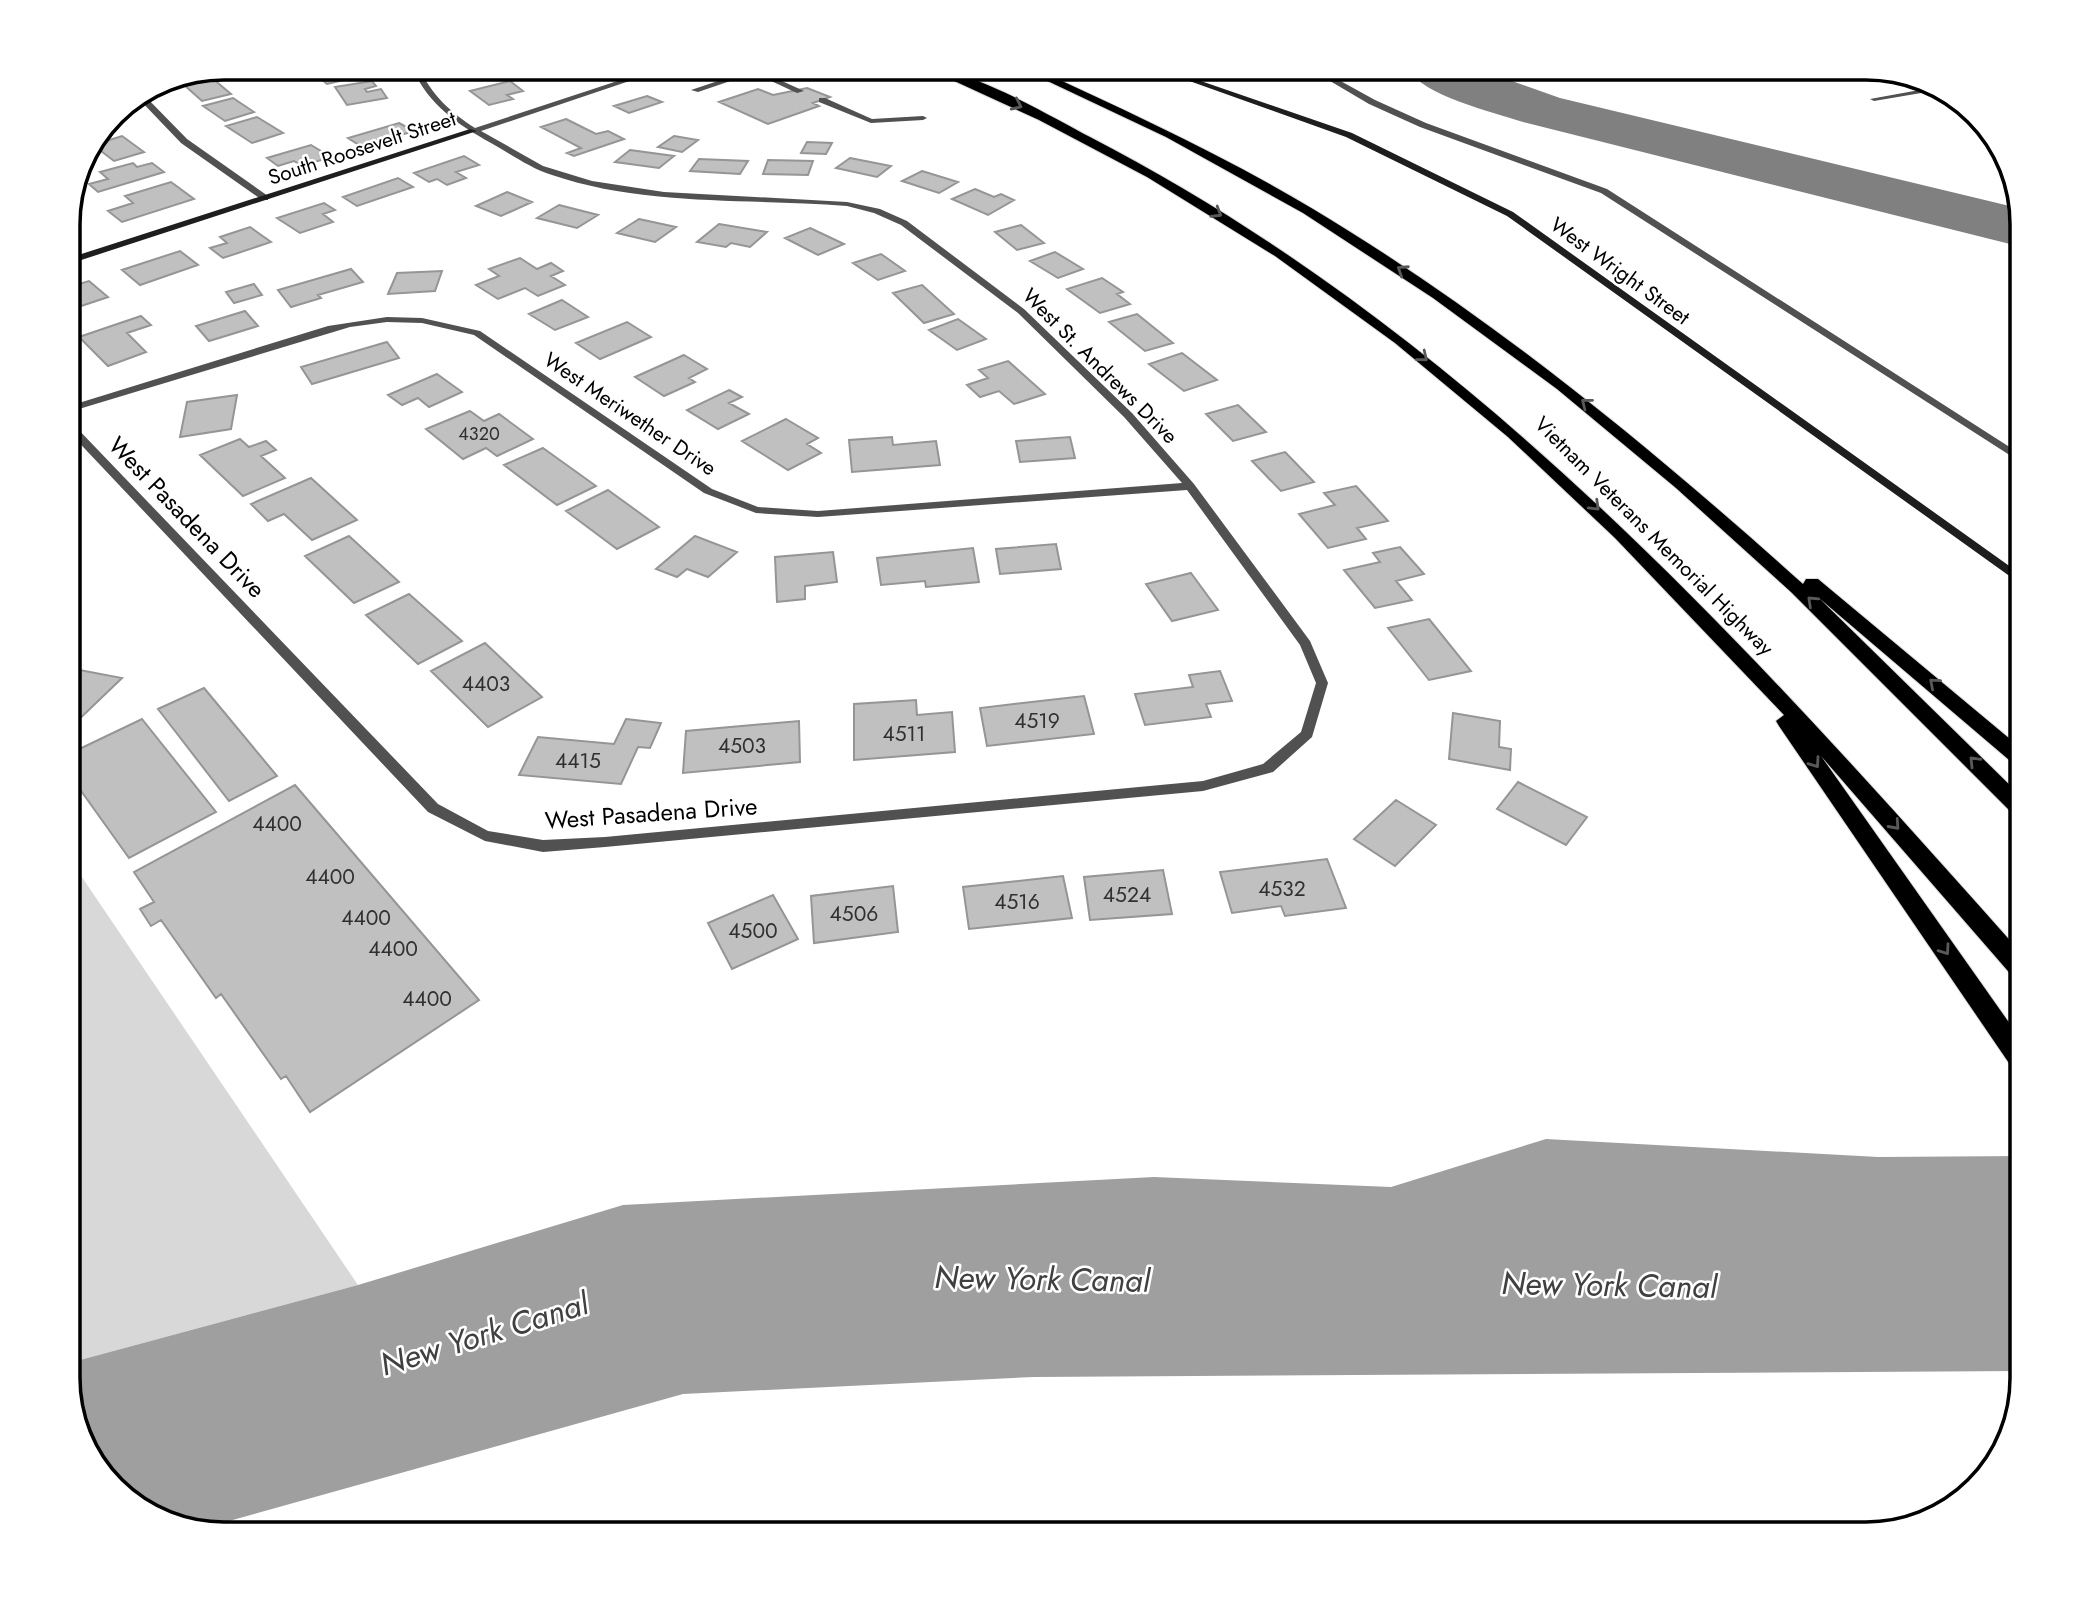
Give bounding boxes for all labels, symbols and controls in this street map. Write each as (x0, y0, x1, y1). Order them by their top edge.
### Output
one-way arrow (1010, 96, 1022, 110)
street label: South Roosevelt Street (264, 103, 460, 193)
one-way arrow (1209, 204, 1222, 217)
street label: West Wright Street (1544, 210, 1696, 332)
one-way arrow (1396, 265, 1409, 278)
street label: West St. Andrews Drive (1016, 282, 1185, 451)
street label: West Meriwether Drive (538, 345, 722, 483)
one-way arrow (1415, 349, 1427, 362)
one-way arrow (1581, 399, 1594, 411)
street label: Vietnam Veterans Memorial Highway (1528, 410, 1781, 663)
house number: 4320 (458, 421, 500, 447)
street label: West Pasadena Drive (101, 428, 273, 606)
one-way arrow (1587, 498, 1600, 511)
one-way arrow (1807, 597, 1820, 609)
house number: 4403 (462, 669, 510, 699)
one-way arrow (1929, 679, 1942, 691)
house number: 4519 (1014, 706, 1060, 736)
house number: 4511 (883, 719, 926, 749)
house number: 4503 (718, 731, 766, 761)
house number: 4415 (555, 746, 601, 776)
one-way arrow (1807, 756, 1820, 769)
one-way arrow (1970, 756, 1983, 769)
street label: West Pasadena Drive (544, 788, 758, 838)
house number: 4400 (252, 809, 302, 839)
one-way arrow (1887, 817, 1899, 830)
house number: 4400 (305, 862, 355, 892)
house number: 4532 (1258, 874, 1306, 904)
house number: 4524 (1103, 880, 1151, 910)
house number: 4516 (994, 887, 1040, 917)
house number: 4506 (830, 899, 878, 929)
house number: 4400 (341, 903, 391, 933)
house number: 4500 (728, 916, 778, 946)
house number: 4400 (368, 934, 418, 964)
one-way arrow (1937, 942, 1949, 955)
house number: 4400 (402, 984, 452, 1014)
water label: New York Canal (934, 1254, 1152, 1304)
water label: New York Canal (1501, 1260, 1719, 1310)
water label: New York Canal (374, 1280, 596, 1388)

